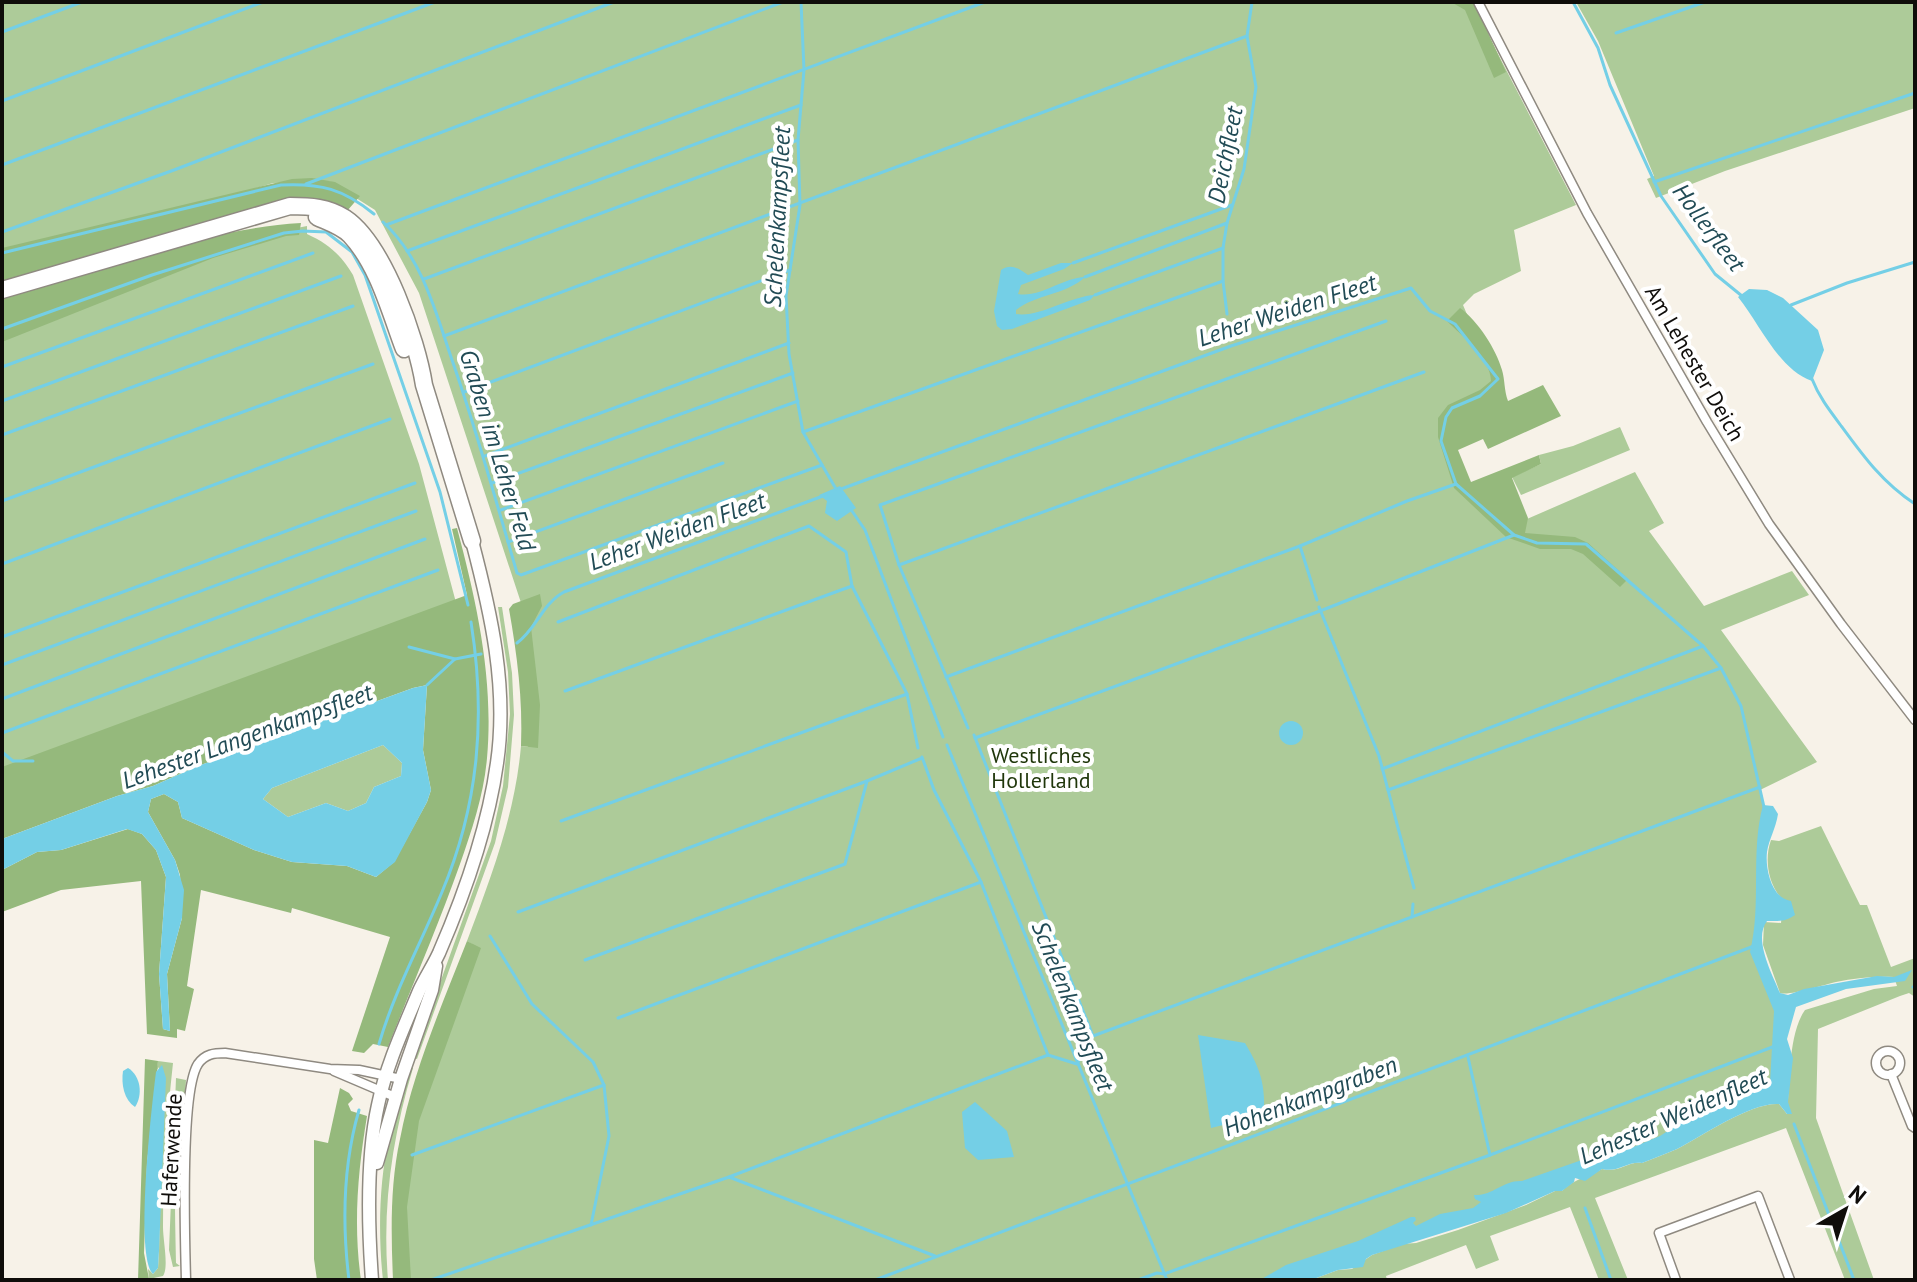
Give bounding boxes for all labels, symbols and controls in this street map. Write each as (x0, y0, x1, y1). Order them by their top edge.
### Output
water label: Deichfleet (1200, 103, 1250, 206)
water label: Schelenkampsfleet (757, 124, 797, 308)
water label: Hollerfleet (1666, 177, 1753, 278)
water label: Leher Weiden Fleet (1194, 266, 1381, 353)
street label: Am Lehester Deich (1639, 280, 1751, 446)
water label: Graben im Leher Feld (453, 346, 544, 555)
water label: Leher Weiden Fleet (584, 484, 771, 577)
water label: Lehester Langenkampsfleet (118, 676, 378, 796)
park label: Westliches Hollerland (991, 741, 1091, 794)
water label: Schelenkampsfleet (1025, 916, 1122, 1097)
water label: Hohenkampgraben (1219, 1049, 1401, 1143)
water label: Lehester Weidenfleet (1574, 1060, 1773, 1171)
street label: Haferwende (154, 1093, 188, 1207)
north arrow (1805, 1170, 1885, 1250)
text: N (1843, 1179, 1872, 1210)

